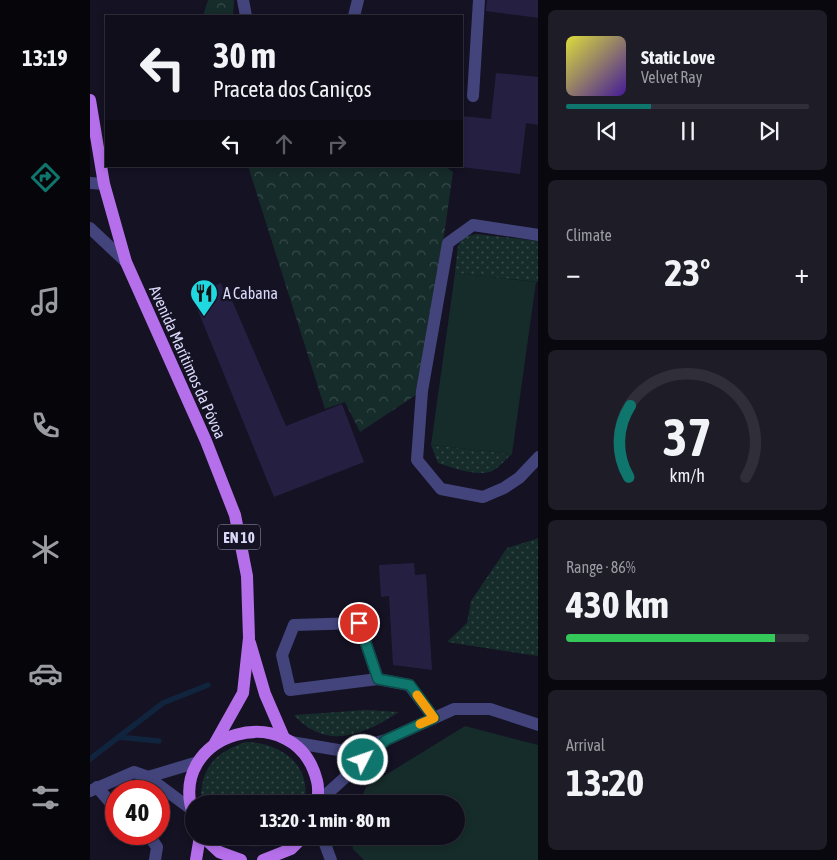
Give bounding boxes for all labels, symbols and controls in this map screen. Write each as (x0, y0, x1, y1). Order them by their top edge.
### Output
icon: left (130, 35, 195, 100)
text: 30 m (213, 35, 276, 75)
text: 13:19 (22, 45, 68, 71)
text: Static Love (641, 46, 715, 68)
text: Velvet Ray (641, 68, 702, 86)
text: Praceta dos Caniços (213, 76, 371, 102)
icon: previous (593, 117, 621, 145)
icon: pause (674, 117, 702, 145)
icon: next (755, 117, 783, 145)
icon: left (217, 130, 245, 158)
icon: ahead (270, 130, 298, 158)
icon: right (323, 130, 351, 158)
icon: directions (28, 160, 63, 195)
text: Climate (566, 226, 612, 244)
text: 23° (664, 251, 711, 294)
text: − (566, 257, 581, 289)
text: + (794, 257, 809, 289)
restaurant icon: A Cabana (189, 278, 219, 317)
street label: Avenida Marítimos da Póvoa (146, 283, 230, 441)
icon: music (28, 284, 63, 319)
place label: A Cabana (223, 284, 278, 302)
text: 37 (663, 407, 712, 467)
icon: phone (28, 408, 63, 443)
text: km/h (670, 465, 705, 486)
road number: EN 10 (218, 524, 260, 550)
icon: climate (28, 532, 63, 567)
text: Range · 86% (566, 558, 636, 576)
text: 430 km (566, 583, 669, 626)
pin (338, 602, 380, 644)
icon: arrive (345, 609, 373, 637)
icon: car (28, 656, 63, 691)
position arrow (336, 733, 388, 785)
text: Arrival (566, 736, 605, 754)
text: 13:20 (566, 761, 644, 804)
icon: filters (28, 780, 63, 815)
speed limit sign: 40 (105, 780, 170, 845)
text: 13:20 · 1 min · 80 m (260, 809, 390, 831)

